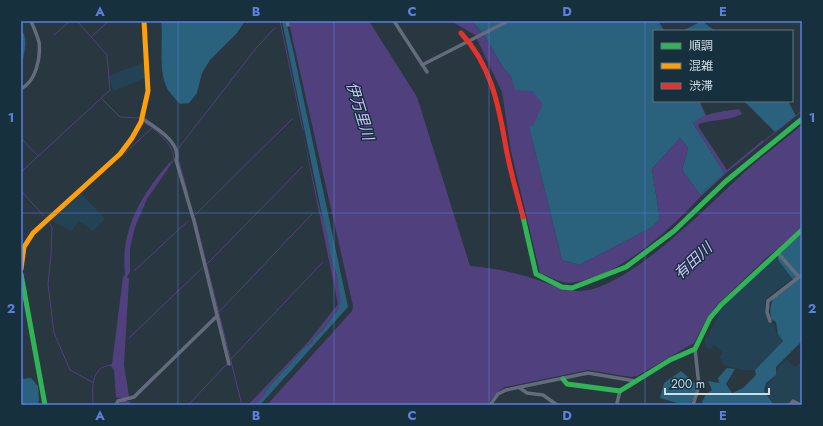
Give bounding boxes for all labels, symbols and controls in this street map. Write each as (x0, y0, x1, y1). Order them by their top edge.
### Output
text: A (94, 2, 105, 21)
text: B (252, 2, 261, 21)
text: C (407, 2, 417, 21)
text: D (562, 2, 572, 21)
text: E (719, 2, 727, 21)
legend (653, 30, 793, 102)
text: 順調 (689, 37, 713, 55)
text: 混雑 (689, 57, 713, 75)
text: 渋滞 (689, 77, 713, 95)
water label: 伊万里川 (341, 79, 380, 145)
text: 1 (8, 108, 14, 127)
text: 1 (809, 108, 815, 127)
water label: 有田川 (669, 236, 718, 284)
text: 2 (7, 299, 15, 318)
text: 2 (808, 299, 816, 318)
scale bar (665, 370, 769, 396)
text: 200 m (671, 375, 705, 393)
text: A (94, 406, 105, 425)
text: B (252, 406, 261, 425)
text: C (407, 406, 417, 425)
text: D (562, 406, 572, 425)
text: E (719, 406, 727, 425)

